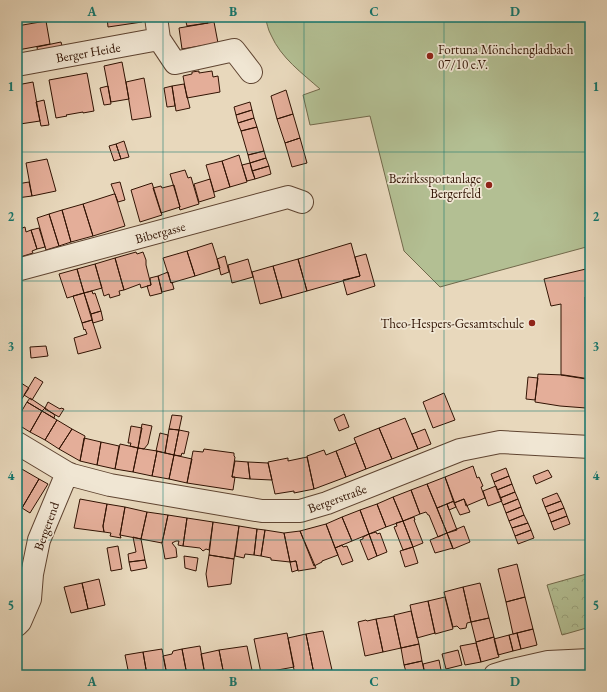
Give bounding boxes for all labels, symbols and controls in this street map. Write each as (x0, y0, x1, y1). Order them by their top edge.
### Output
text: A (86, 3, 97, 20)
text: B (229, 3, 237, 20)
text: C (369, 3, 379, 20)
text: D (510, 3, 520, 20)
street label: Berger Heide (55, 38, 122, 67)
place label: Fortuna Mönchengladbach 07/10 e.V. (438, 41, 574, 73)
marker: Fortuna Mönchengladbach 07/10 e.V. (425, 51, 435, 61)
text: 1 (8, 78, 15, 95)
text: 1 (593, 78, 600, 95)
place label: Bezirkssportanlage Bergerfeld (389, 170, 481, 202)
marker: Bezirkssportanlage Bergerfeld (484, 180, 494, 190)
text: 2 (8, 208, 15, 225)
text: 2 (593, 208, 600, 225)
street label: Bibergasse (133, 218, 187, 247)
place label: Theo-Hespers-Gesamtschule (381, 315, 524, 332)
marker: Theo-Hespers-Gesamtschule (527, 318, 537, 328)
text: 3 (8, 338, 15, 355)
text: 3 (593, 338, 600, 355)
text: 4 (8, 467, 15, 484)
text: 4 (593, 467, 600, 484)
street label: Bergerstraße (305, 480, 369, 517)
street label: Bergerend (30, 499, 63, 553)
text: 5 (8, 597, 14, 614)
text: 5 (593, 597, 599, 614)
text: A (86, 673, 97, 690)
text: B (229, 673, 237, 690)
text: C (369, 673, 379, 690)
text: D (510, 673, 520, 690)

